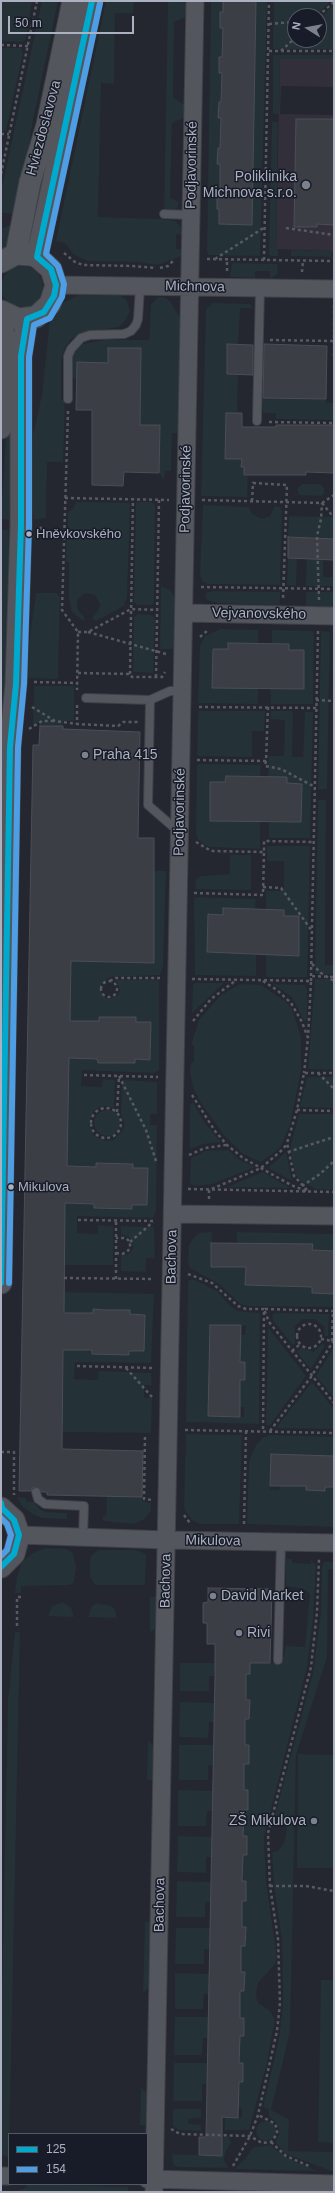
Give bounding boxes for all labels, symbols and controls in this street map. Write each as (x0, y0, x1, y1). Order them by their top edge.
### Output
scale bar (10, 8, 136, 34)
north arrow (287, 8, 327, 48)
text: 50 m (15, 16, 42, 30)
text: N (290, 21, 303, 31)
street label: Hviezdoslavova (23, 78, 65, 178)
street label: Podjavorinské (183, 121, 201, 209)
place label: Poliklinika Michnova s.r.o. (203, 169, 297, 202)
marker: Poliklinika Michnova s.r.o. (300, 179, 312, 191)
street label: Michnova (165, 278, 225, 296)
street label: Podjavorinské (177, 445, 195, 533)
place label: Hněvkovského (36, 526, 121, 542)
marker: Hněvkovského (24, 529, 34, 539)
street label: Vejvanovského (212, 605, 306, 623)
place label: Praha 415 (93, 747, 158, 763)
marker: Praha 415 (80, 750, 90, 760)
street label: Podjavorinské (171, 768, 189, 856)
place label: Mikulova (18, 1179, 69, 1195)
marker: Mikulova (6, 1182, 16, 1192)
street label: Bachova (163, 1230, 181, 1284)
street label: Mikulova (185, 1532, 241, 1550)
street label: Bachova (157, 1554, 175, 1608)
place label: David Market (221, 1588, 303, 1604)
marker: David Market (208, 1591, 218, 1601)
place label: Rivi (247, 1625, 270, 1641)
marker: Rivi (234, 1628, 244, 1638)
place label: ZŠ Mikulova (229, 1813, 306, 1829)
marker: ZŠ Mikulova (309, 1816, 319, 1826)
street label: Bachova (151, 1878, 169, 1932)
legend (8, 2133, 148, 2185)
text: 125 (46, 2142, 66, 2156)
text: 154 (46, 2162, 66, 2176)

